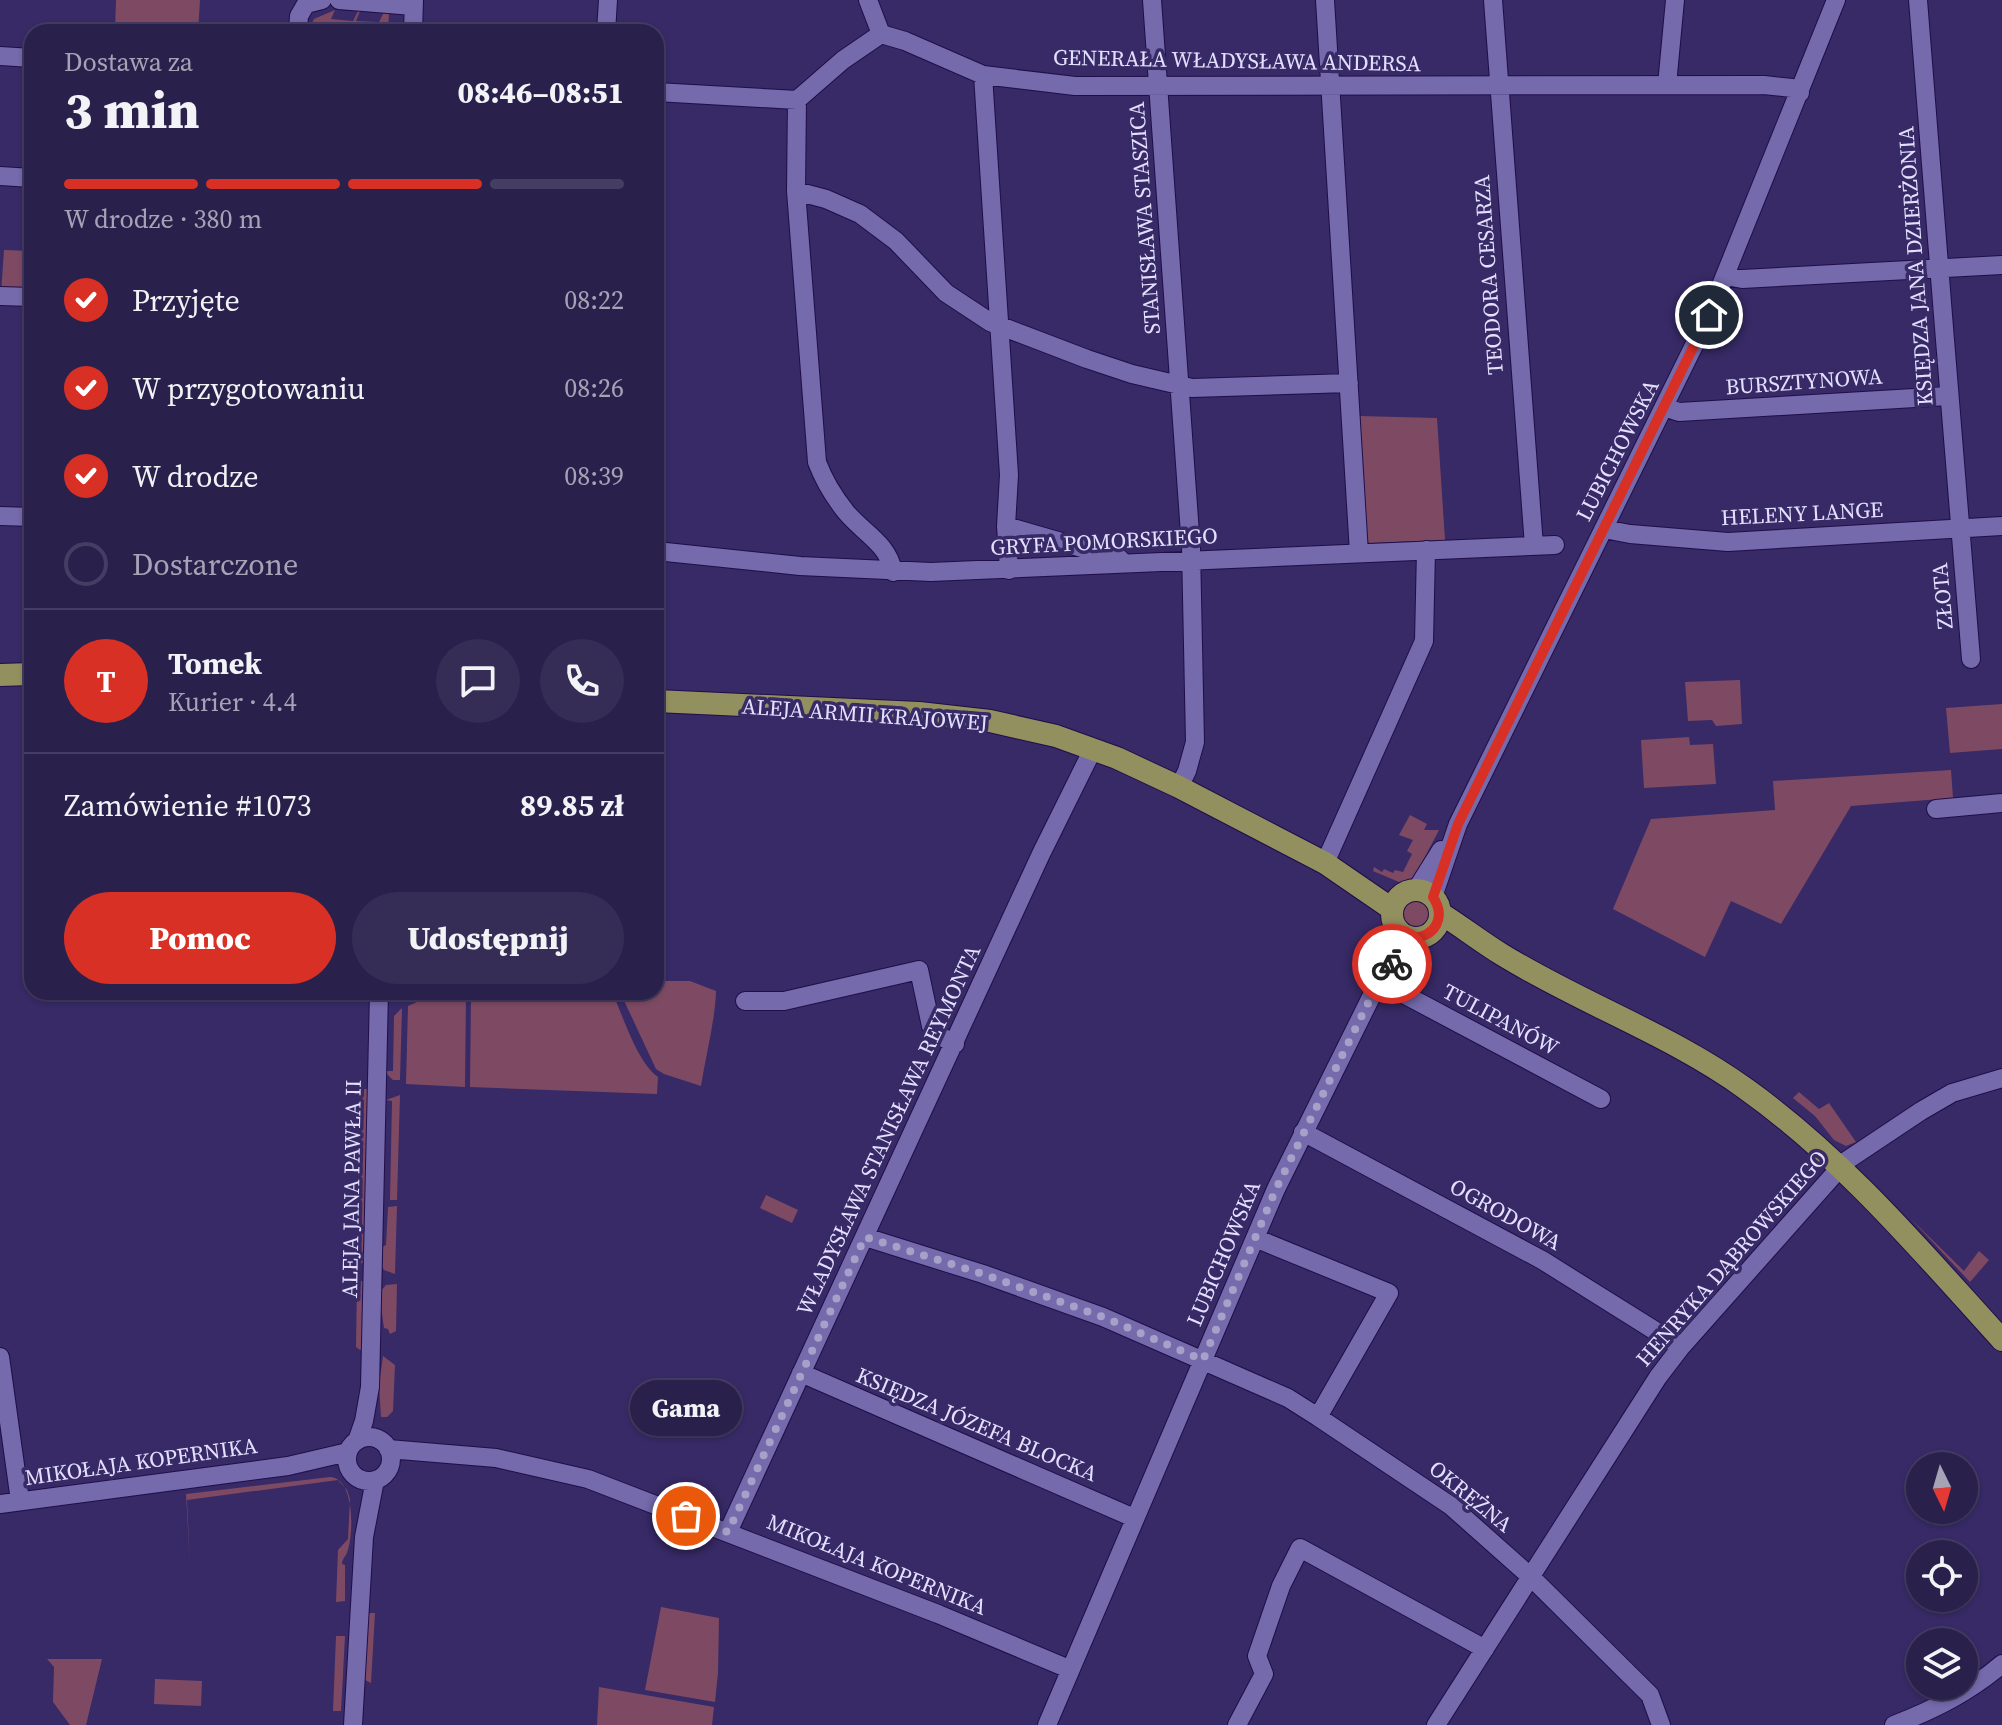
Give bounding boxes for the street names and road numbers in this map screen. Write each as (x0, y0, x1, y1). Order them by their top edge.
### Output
street label: GENERAŁA WŁADYSŁAWA ANDERSA (1053, 42, 1422, 78)
street label: STANISŁAWA STASZICA (1121, 100, 1167, 335)
street label: KSIĘDZA JANA DZIERŻONIA (1890, 125, 1940, 407)
street label: TEODORA CESARZA (1466, 174, 1510, 376)
street label: BURSZTYNOWA (1724, 361, 1884, 401)
street label: LUBICHOWSKA (1568, 374, 1666, 526)
street label: HELENY LANGE (1720, 494, 1884, 532)
street label: GRYFA POMORSKIEGO (990, 520, 1218, 562)
street label: ZŁOTA (1924, 561, 1960, 630)
street label: ALEJA ARMII KRAJOWEJ (741, 690, 989, 738)
street label: WŁADYSŁAWA STANISŁAWA REYMONTA (789, 940, 987, 1320)
street label: TULIPANÓW (1438, 976, 1564, 1062)
street label: ALEJA JANA PAWŁA II (334, 1080, 368, 1298)
street label: HENRYKA DĄBROWSKIEGO (1629, 1143, 1833, 1373)
street label: OGRODOWA (1445, 1171, 1568, 1257)
street label: LUBICHOWSKA (1179, 1175, 1267, 1330)
street label: KSIĘDZA JÓZEFA BLOCKA (852, 1360, 1103, 1489)
street label: MIKOŁAJA KOPERNIKA (23, 1430, 260, 1492)
street label: OKRĘŻNA (1423, 1453, 1519, 1539)
street label: MIKOŁAJA KOPERNIKA (763, 1506, 992, 1622)

